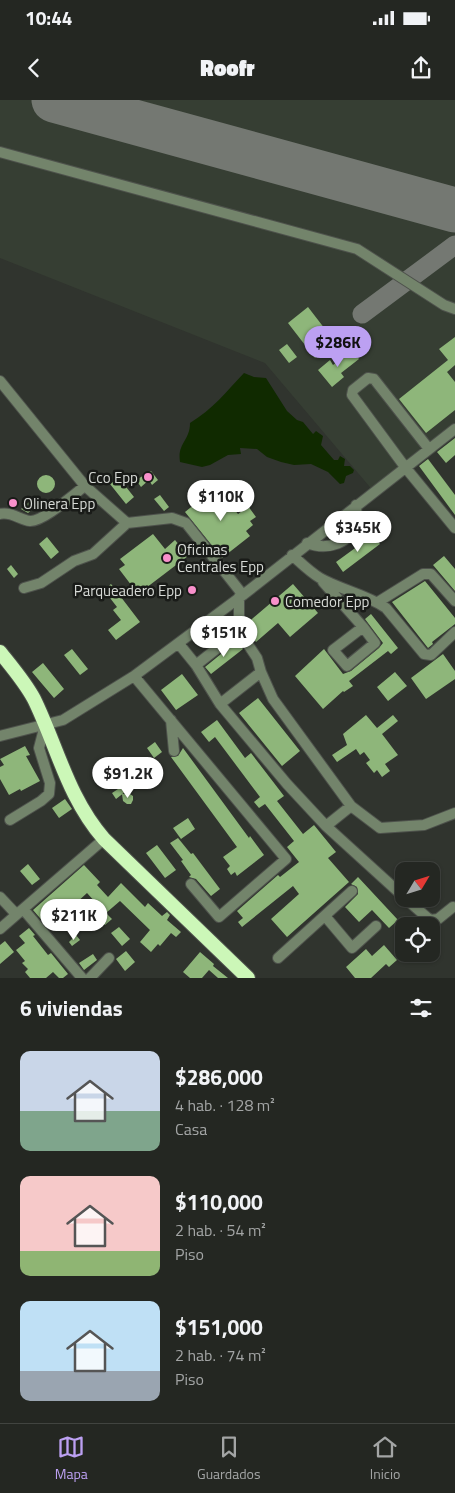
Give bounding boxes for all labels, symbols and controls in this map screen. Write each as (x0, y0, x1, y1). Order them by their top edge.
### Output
text: 10:44 (25, 3, 72, 32)
text: Roofr (200, 51, 255, 85)
icon: back (20, 54, 48, 82)
icon: share (407, 54, 435, 82)
pin: $286K (303, 326, 373, 368)
text: $286K (315, 330, 361, 354)
place label: Cco Epp (88, 466, 138, 489)
marker: Cco Epp (142, 471, 154, 483)
pin: $110K (186, 480, 256, 522)
text: $110K (198, 484, 244, 508)
place label: Olinera Epp (23, 492, 95, 515)
marker: Olinera Epp (7, 497, 19, 509)
pin: $345K (323, 510, 393, 553)
text: $345K (335, 515, 381, 539)
place label: Oficinas Centrales Epp (177, 538, 264, 578)
marker: Oficinas Centrales Epp (161, 552, 173, 564)
place label: Parqueadero Epp (74, 579, 182, 602)
marker: Parqueadero Epp (186, 584, 198, 596)
place label: Comedor Epp (285, 590, 370, 613)
marker: Comedor Epp (269, 595, 281, 607)
pin: $151K (189, 616, 259, 658)
text: $151K (201, 620, 247, 644)
pin: $91.2K (87, 756, 169, 799)
text: $91.2K (103, 761, 153, 785)
north arrow (395, 862, 440, 908)
map controls (395, 862, 440, 962)
pin: $211K (39, 898, 109, 941)
text: $211K (51, 903, 97, 927)
button: locate (395, 917, 440, 962)
text: 6 viviendas (20, 992, 123, 1024)
icon: filters (407, 994, 435, 1022)
text: $286,000 (175, 1061, 263, 1093)
icon: home (60, 1071, 120, 1131)
text: 4 hab. · 128 m² (175, 1093, 275, 1117)
text: Casa (175, 1117, 207, 1141)
text: $110,000 (175, 1186, 263, 1218)
icon: home (60, 1196, 120, 1256)
text: 2 hab. · 54 m² (175, 1218, 266, 1242)
text: Piso (175, 1242, 204, 1266)
text: $151,000 (175, 1311, 263, 1343)
icon: home (60, 1321, 120, 1381)
text: 2 hab. · 74 m² (175, 1343, 266, 1367)
text: Piso (175, 1367, 204, 1391)
tab: Mapa (55, 1433, 88, 1484)
tab: Guardados (197, 1433, 261, 1484)
tab: Inicio (370, 1433, 400, 1484)

